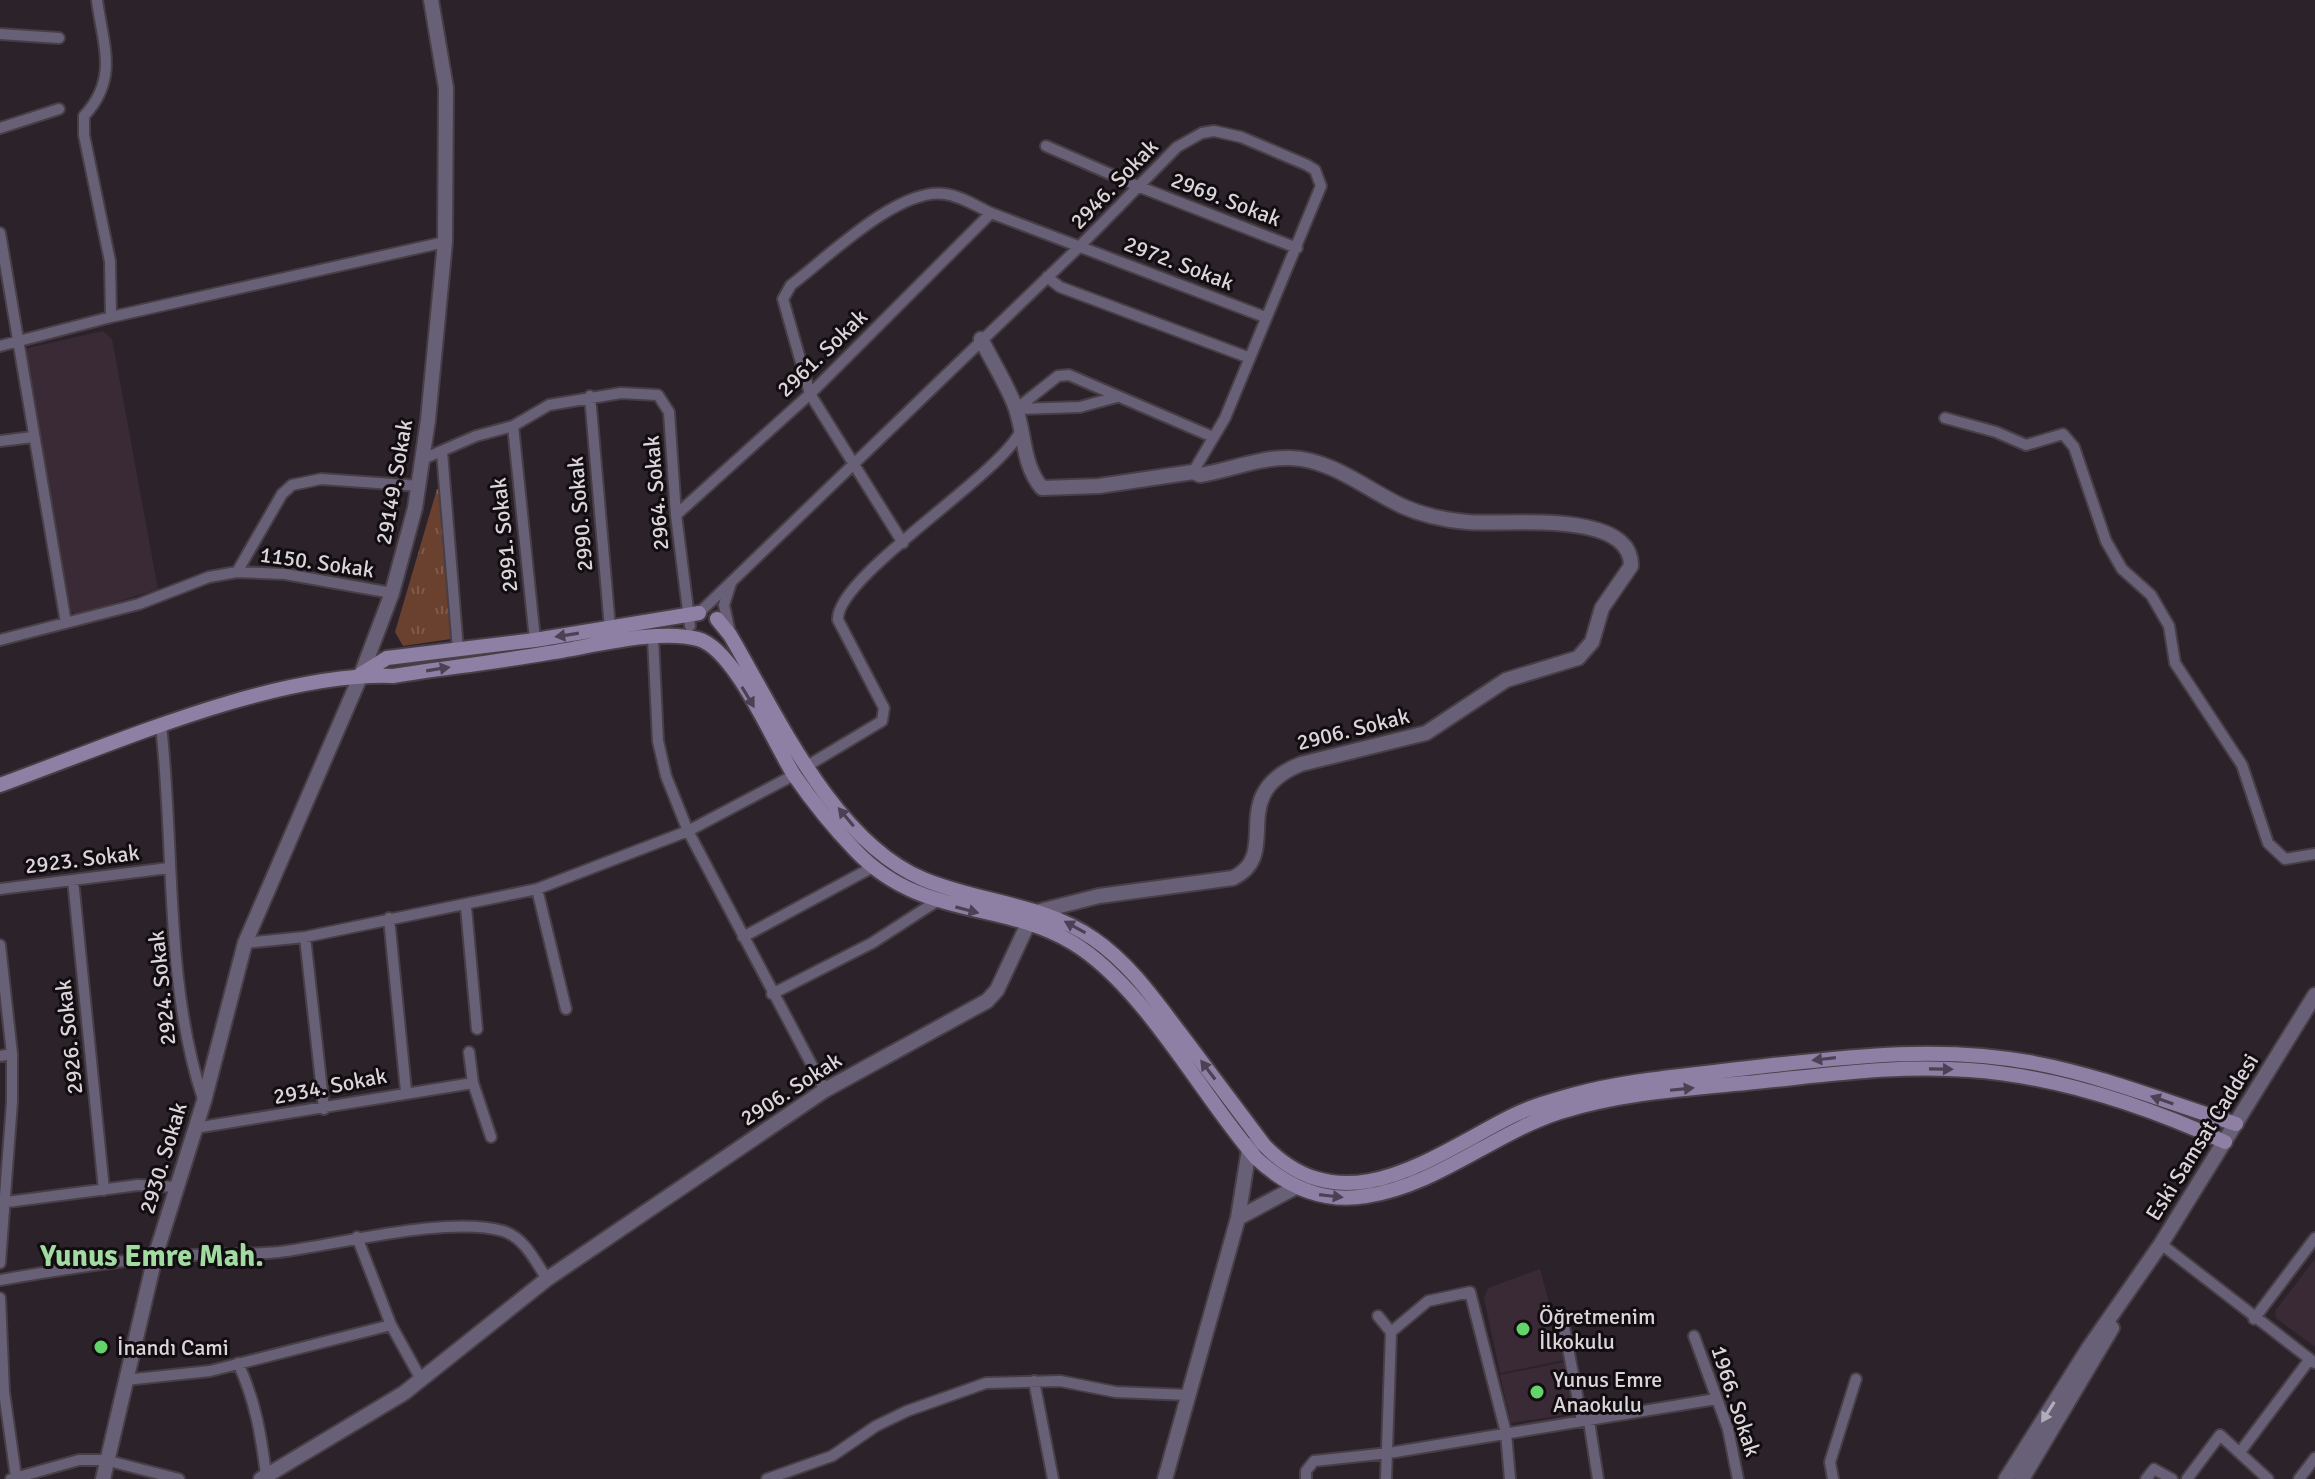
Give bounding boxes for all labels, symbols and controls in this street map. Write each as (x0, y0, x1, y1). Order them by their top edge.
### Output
street label: 2946. Sokak (1064, 133, 1164, 235)
street label: 2969. Sokak (1167, 166, 1285, 232)
street label: 2972. Sokak (1120, 230, 1238, 296)
street label: 2961. Sokak (771, 303, 873, 403)
street label: 29149. Sokak (370, 417, 418, 547)
street label: 2964. Sokak (638, 435, 674, 551)
street label: 2990. Sokak (562, 456, 598, 572)
street label: 2991. Sokak (485, 476, 523, 594)
street label: 1150. Sokak (258, 541, 376, 583)
one-way arrow (554, 629, 579, 642)
one-way arrow (426, 662, 451, 674)
one-way arrow (741, 685, 755, 708)
street label: 2906. Sokak (1294, 702, 1412, 756)
one-way arrow (839, 807, 855, 827)
street label: 2923. Sokak (23, 839, 141, 879)
one-way arrow (955, 904, 979, 917)
one-way arrow (1064, 920, 1086, 934)
street label: 2924. Sokak (143, 929, 181, 1047)
street label: 2926. Sokak (50, 978, 88, 1096)
street label: 2906. Sokak (735, 1046, 847, 1132)
street label: Eski Samsat Caddesi (2140, 1048, 2264, 1226)
one-way arrow (1811, 1053, 1836, 1066)
one-way arrow (1200, 1060, 1216, 1080)
street label: 2934. Sokak (271, 1062, 389, 1110)
one-way arrow (1929, 1063, 1954, 1075)
one-way arrow (1670, 1083, 1695, 1096)
one-way arrow (2150, 1093, 2174, 1105)
street label: 2930. Sokak (133, 1099, 193, 1217)
one-way arrow (1319, 1190, 1344, 1203)
district label: Yunus Emre Mah. (39, 1238, 264, 1275)
place label: Öğretmenim İlkokulu (1539, 1303, 1656, 1355)
marker: Öğretmenim İlkokulu (1514, 1320, 1532, 1338)
place label: İnandı Cami (117, 1334, 229, 1361)
marker: İnandı Cami (92, 1338, 110, 1356)
street label: 1966. Sokak (1705, 1342, 1767, 1460)
place label: Yunus Emre Anaokulu (1553, 1366, 1662, 1418)
marker: Yunus Emre Anaokulu (1528, 1383, 1546, 1401)
one-way arrow (2041, 1401, 2055, 1423)

